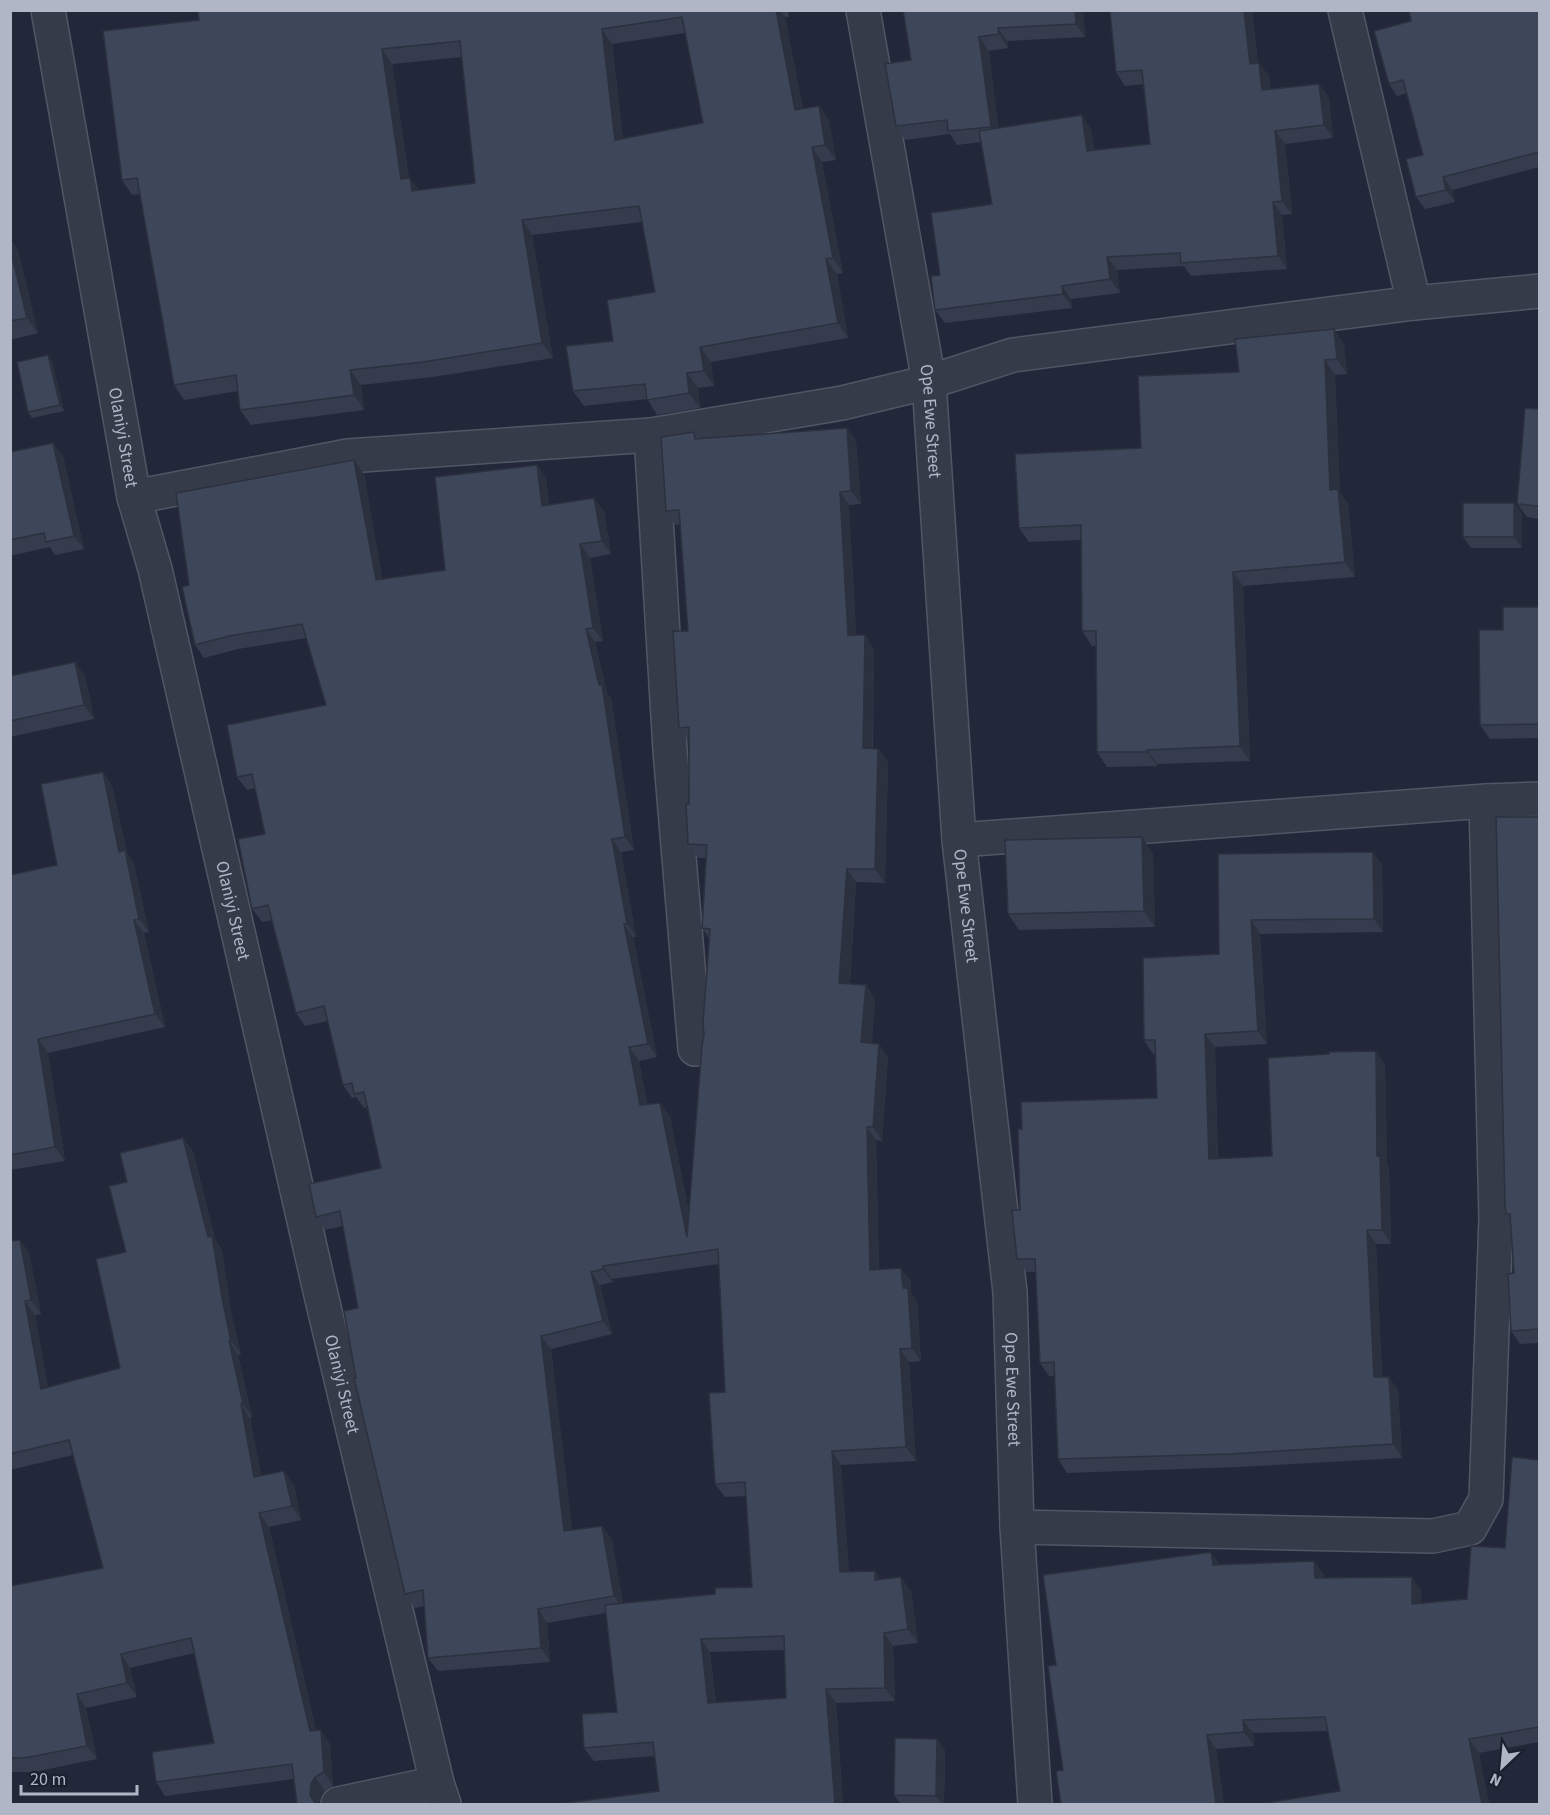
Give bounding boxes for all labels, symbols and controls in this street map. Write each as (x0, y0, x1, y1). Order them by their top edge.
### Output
street label: Ope Ewe Street (914, 362, 948, 479)
street label: Olaniyi Street (102, 385, 145, 490)
street label: Ope Ewe Street (948, 847, 985, 964)
street label: Olaniyi Street (210, 858, 257, 963)
street label: Olaniyi Street (318, 1332, 366, 1437)
street label: Ope Ewe Street (999, 1332, 1027, 1447)
north arrow (1472, 1737, 1532, 1797)
scale bar (21, 1758, 136, 1796)
text: 20 m (30, 1767, 66, 1792)
text: N (1486, 1767, 1505, 1792)

